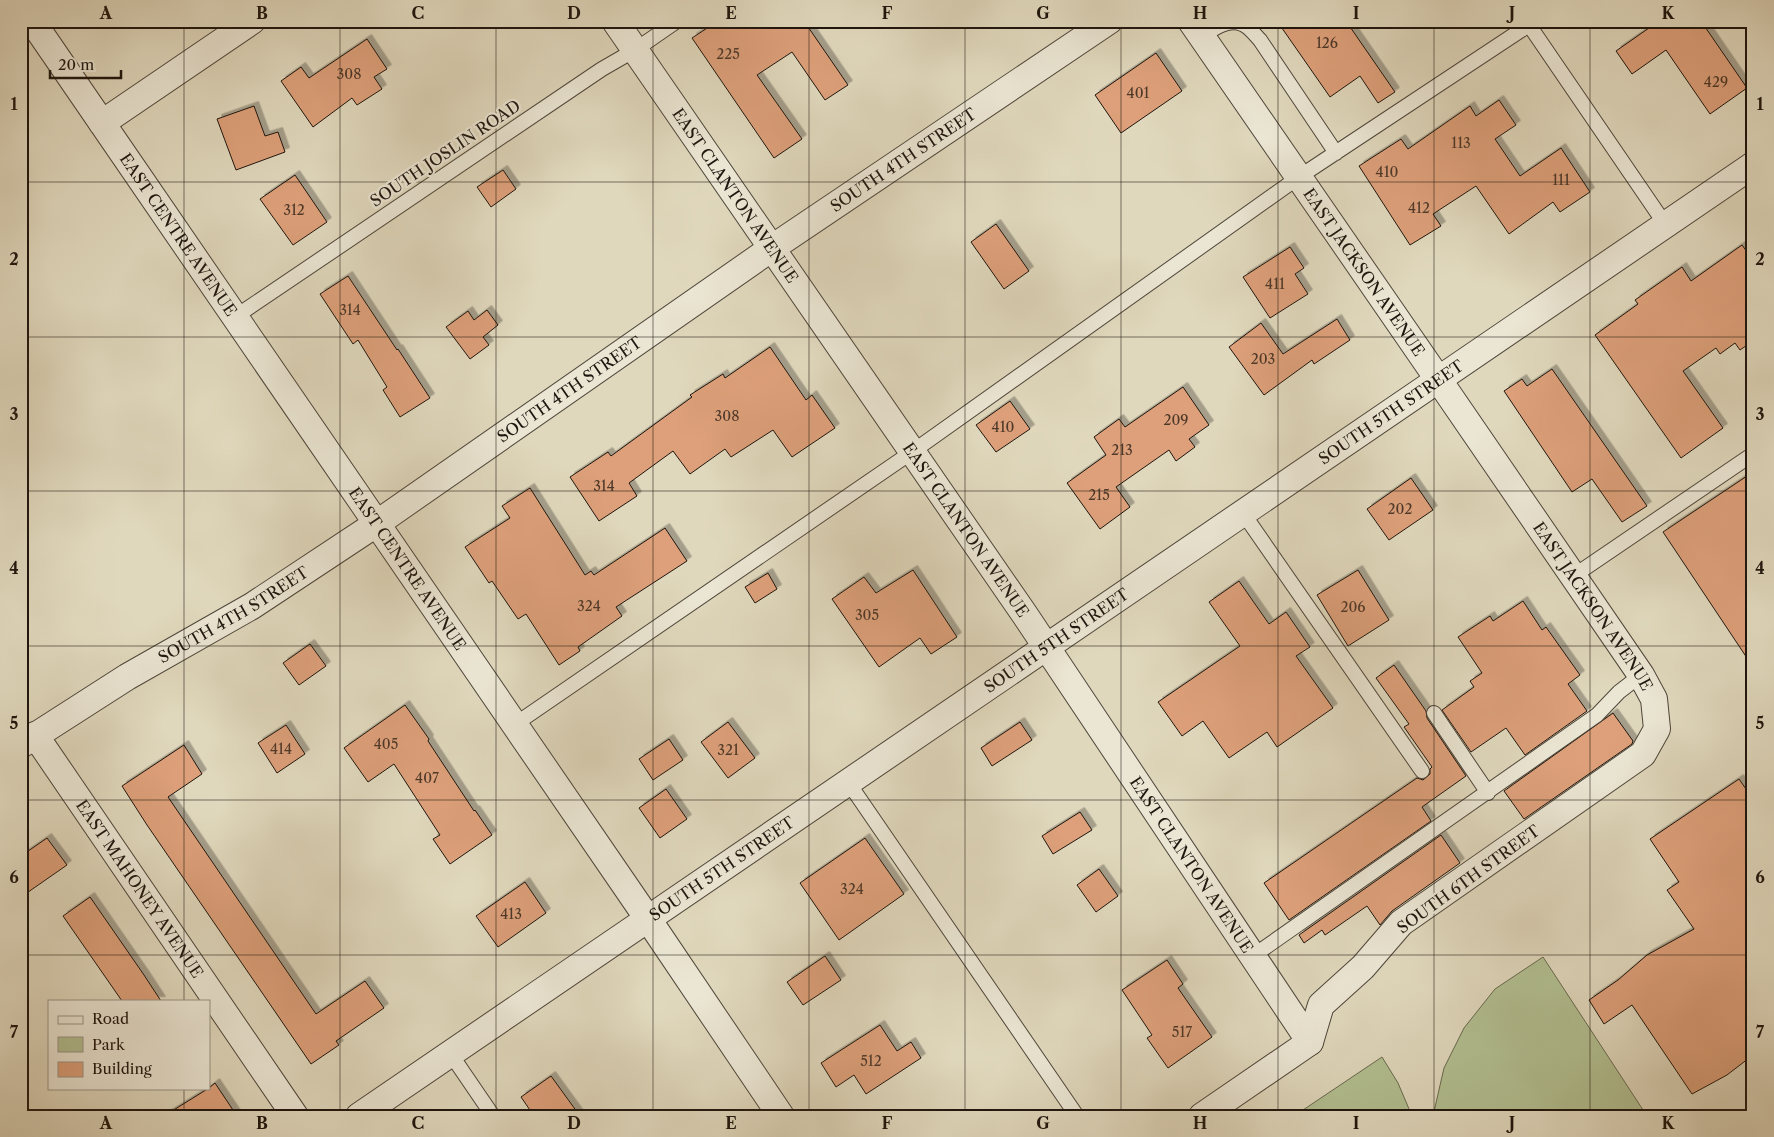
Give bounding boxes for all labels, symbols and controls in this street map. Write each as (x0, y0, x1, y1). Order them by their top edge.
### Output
text: A (99, 3, 113, 23)
text: B (256, 3, 268, 23)
text: C (412, 3, 424, 23)
text: D (567, 3, 581, 23)
text: E (725, 3, 737, 23)
text: F (882, 3, 893, 23)
text: G (1036, 3, 1050, 23)
text: H (1193, 3, 1207, 23)
text: I (1353, 3, 1360, 23)
text: J (1506, 3, 1515, 23)
text: K (1662, 3, 1676, 23)
house number: 126 (1316, 34, 1338, 52)
house number: 225 (716, 45, 740, 63)
scale bar (50, 48, 121, 80)
text: 20 m (58, 55, 94, 74)
house number: 308 (337, 65, 361, 83)
house number: 429 (1704, 73, 1728, 91)
house number: 401 (1127, 84, 1150, 102)
text: 1 (10, 94, 18, 114)
text: 1 (1756, 94, 1764, 114)
street label: SOUTH JOSLIN ROAD (366, 95, 524, 211)
street label: SOUTH 4TH STREET (826, 103, 980, 216)
street label: EAST CLANTON AVENUE (668, 104, 803, 287)
house number: 113 (1451, 134, 1471, 152)
street label: EAST CENTRE AVENUE (116, 149, 241, 320)
house number: 410 (1376, 163, 1399, 181)
house number: 111 (1552, 171, 1570, 189)
street label: EAST JACKSON AVENUE (1299, 184, 1429, 360)
house number: 412 (1408, 199, 1430, 217)
house number: 312 (283, 201, 305, 219)
text: 2 (9, 249, 19, 269)
text: 2 (1755, 249, 1765, 269)
house number: 411 (1265, 275, 1285, 293)
house number: 314 (339, 301, 361, 319)
street label: SOUTH 4TH STREET (493, 332, 645, 447)
house number: 203 (1251, 350, 1275, 368)
street label: SOUTH 5TH STREET (1314, 356, 1467, 469)
text: 3 (9, 404, 19, 424)
text: 3 (1755, 404, 1765, 424)
house number: 308 (715, 407, 739, 425)
house number: 209 (1163, 411, 1189, 429)
house number: 410 (992, 418, 1015, 436)
street label: EAST CLANTON AVENUE (899, 438, 1033, 621)
house number: 213 (1111, 441, 1133, 459)
house number: 314 (593, 477, 615, 495)
street label: EAST CENTRE AVENUE (345, 483, 470, 654)
house number: 215 (1088, 486, 1110, 504)
house number: 202 (1388, 500, 1412, 518)
street label: EAST JACKSON AVENUE (1529, 518, 1657, 694)
text: 4 (9, 558, 19, 578)
text: 4 (1755, 558, 1765, 578)
street label: SOUTH 4TH STREET (154, 562, 312, 667)
street label: SOUTH 5TH STREET (980, 584, 1133, 697)
house number: 324 (577, 597, 601, 615)
house number: 206 (1340, 598, 1366, 616)
house number: 305 (855, 606, 879, 624)
text: 5 (10, 713, 19, 733)
text: 5 (1756, 713, 1765, 733)
house number: 405 (374, 735, 398, 753)
house number: 414 (270, 740, 292, 758)
house number: 321 (717, 741, 739, 759)
house number: 407 (415, 769, 439, 787)
street label: EAST CLANTON AVENUE (1126, 773, 1258, 957)
street label: EAST MAHONEY AVENUE (72, 796, 208, 982)
street label: SOUTH 5TH STREET (645, 812, 798, 925)
street label: SOUTH 6TH STREET (1393, 821, 1543, 937)
text: 6 (9, 867, 19, 887)
text: 6 (1755, 867, 1765, 887)
house number: 324 (840, 880, 864, 898)
house number: 413 (500, 905, 522, 923)
legend (48, 1000, 210, 1090)
text: Road (92, 1009, 129, 1028)
text: 7 (10, 1022, 19, 1042)
text: 7 (1756, 1022, 1765, 1042)
house number: 517 (1172, 1023, 1192, 1041)
text: Park (92, 1035, 126, 1054)
house number: 512 (860, 1052, 882, 1070)
text: Building (92, 1059, 152, 1078)
text: A (99, 1113, 113, 1133)
text: B (256, 1113, 268, 1133)
text: C (412, 1113, 424, 1133)
text: D (567, 1113, 581, 1133)
text: E (725, 1113, 737, 1133)
text: F (882, 1113, 893, 1133)
text: G (1036, 1113, 1050, 1133)
text: H (1193, 1113, 1207, 1133)
text: I (1353, 1113, 1360, 1133)
text: J (1506, 1113, 1515, 1133)
text: K (1662, 1113, 1676, 1133)

